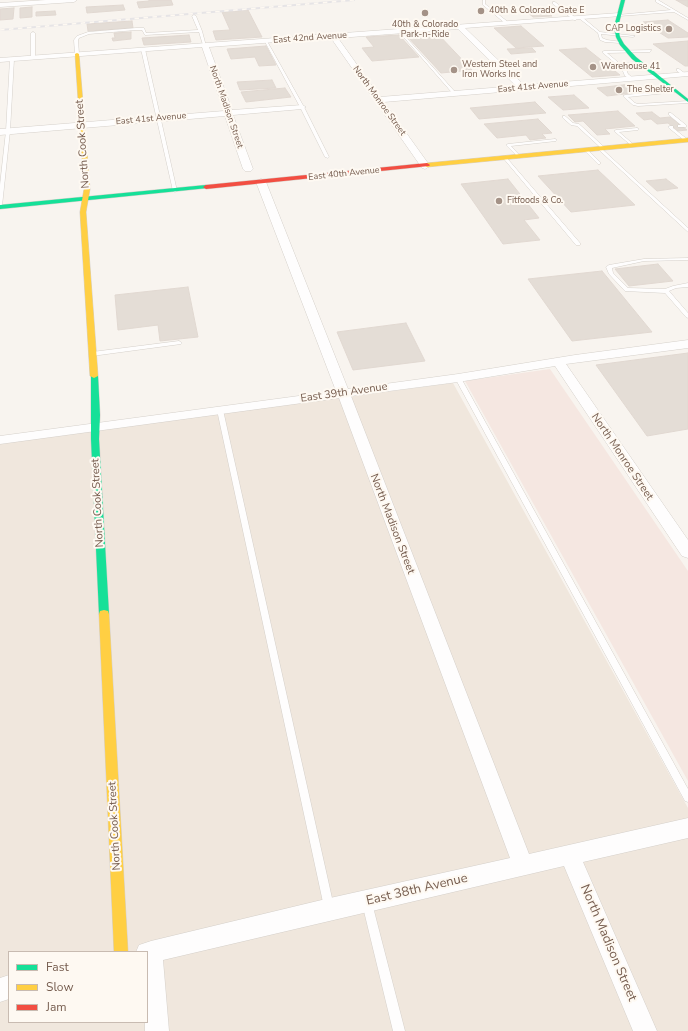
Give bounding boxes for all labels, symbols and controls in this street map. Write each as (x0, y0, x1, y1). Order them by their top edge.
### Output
marker: 40th & Colorado Gate E (476, 6, 486, 16)
place label: 40th & Colorado Gate E (489, 6, 585, 16)
marker: 40th & Colorado Park-n-Ride (420, 8, 430, 18)
place label: 40th & Colorado Park-n-Ride (392, 20, 458, 41)
place label: CAP Logistics (605, 24, 661, 34)
marker: CAP Logistics (664, 24, 674, 34)
street label: East 42nd Avenue (273, 30, 347, 46)
place label: Western Steel and Iron Works Inc (462, 60, 537, 81)
marker: Warehouse 41 (588, 62, 598, 72)
place label: Warehouse 41 (601, 62, 661, 72)
street label: North Madison Street (207, 64, 245, 150)
street label: North Monroe Street (350, 64, 408, 138)
marker: Western Steel and Iron Works Inc (449, 65, 459, 75)
street label: East 41st Avenue (497, 79, 569, 95)
marker: The Shelter (614, 85, 624, 95)
place label: The Shelter (627, 85, 674, 95)
street label: North Cook Street (73, 99, 93, 189)
street label: East 41st Avenue (115, 111, 187, 127)
street label: East 40th Avenue (308, 165, 380, 183)
marker: Fitfoods & Co. (494, 196, 504, 206)
place label: Fitfoods & Co. (507, 196, 563, 206)
street label: East 39th Avenue (300, 380, 388, 406)
street label: North Monroe Street (588, 411, 656, 503)
street label: North Cook Street (89, 458, 107, 548)
street label: North Madison Street (367, 472, 417, 576)
street label: North Cook Street (106, 781, 124, 871)
street label: East 38th Avenue (365, 871, 469, 909)
street label: North Madison Street (576, 882, 640, 1004)
legend (8, 951, 148, 1023)
text: Fast (46, 959, 69, 975)
text: Slow (46, 979, 74, 995)
text: Jam (46, 999, 67, 1015)

